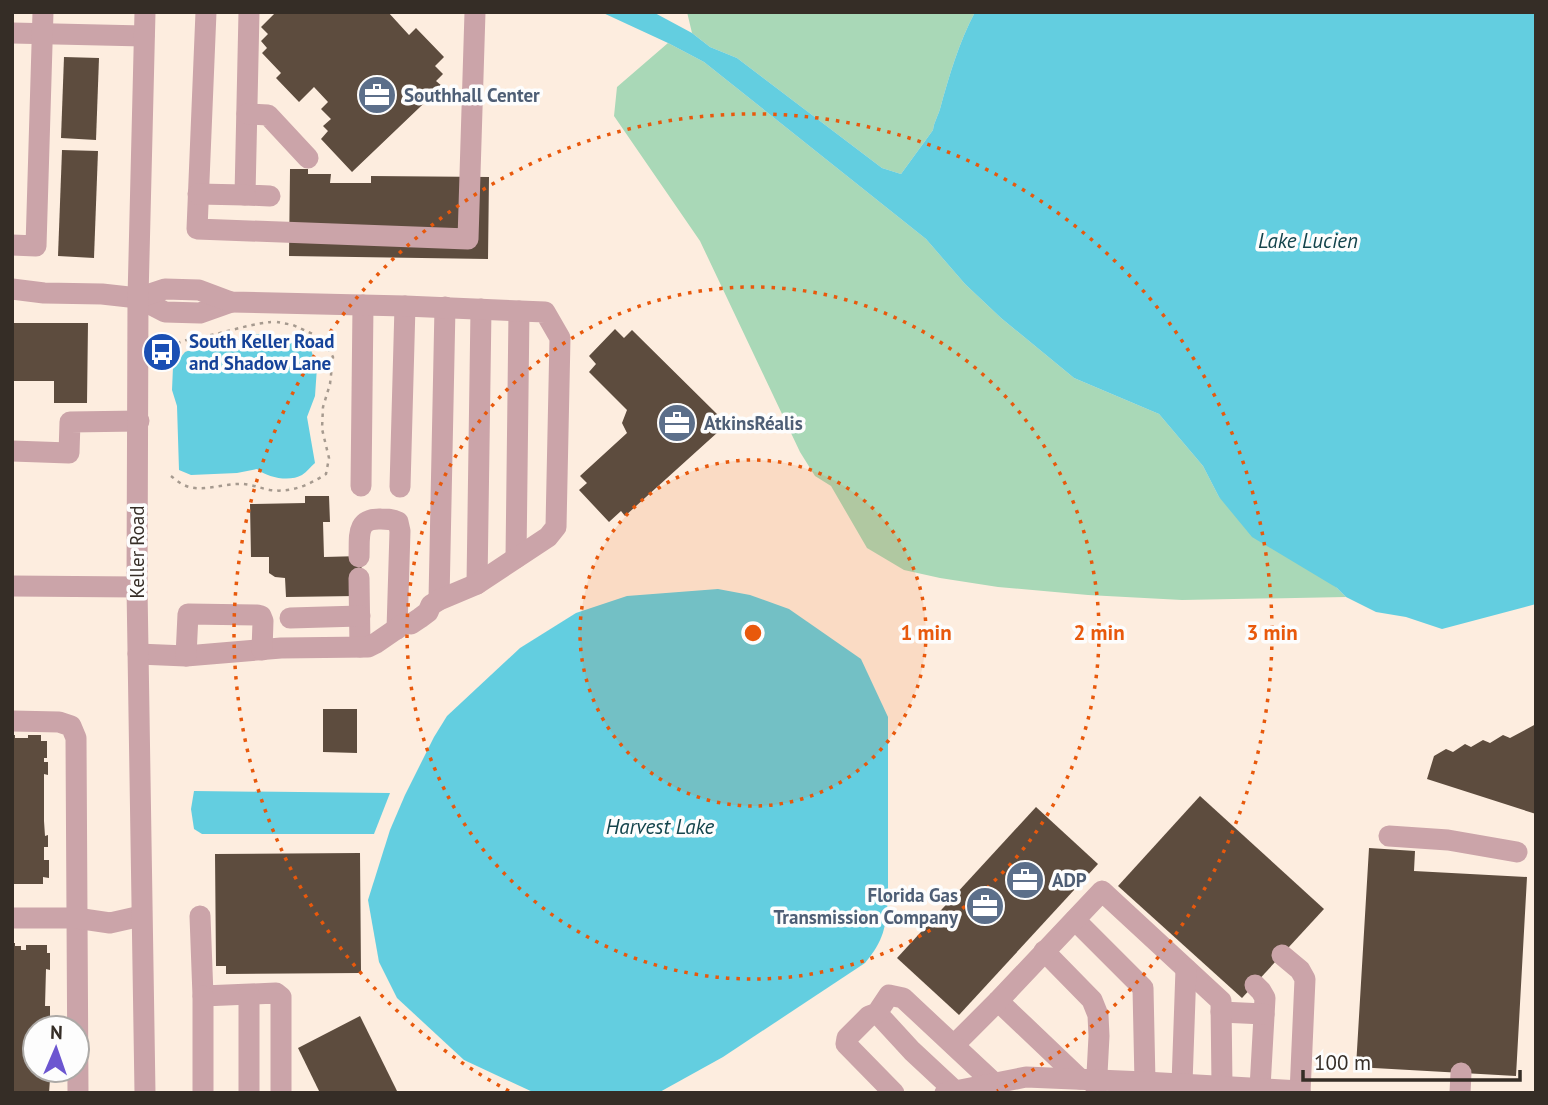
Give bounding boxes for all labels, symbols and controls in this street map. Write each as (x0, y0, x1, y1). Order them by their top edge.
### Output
office icon: Southhall Center (356, 74, 398, 116)
place label: Southhall Center (404, 83, 540, 107)
water label: Lake Lucien (1258, 227, 1358, 254)
place label: South Keller Road and Shadow Lane (189, 329, 335, 375)
bus stop icon: South Keller Road and Shadow Lane (141, 331, 183, 373)
office icon: AtkinsRéalis (656, 402, 698, 444)
place label: AtkinsRéalis (704, 411, 803, 435)
street label: Keller Road (125, 506, 149, 598)
text: 1 min (900, 619, 952, 646)
text: 2 min (1073, 619, 1125, 646)
text: 3 min (1246, 619, 1298, 646)
centre of rings (741, 621, 765, 645)
water label: Harvest Lake (606, 813, 714, 840)
office icon: ADP (1004, 859, 1046, 901)
place label: ADP (1052, 868, 1087, 892)
place label: Florida Gas Transmission Company (774, 883, 959, 929)
office icon: Florida Gas Transmission Company (964, 885, 1006, 927)
north arrow (21, 1014, 91, 1084)
text: N (50, 1020, 63, 1044)
scale bar (1303, 1038, 1520, 1082)
text: 100 m (1314, 1049, 1371, 1076)

